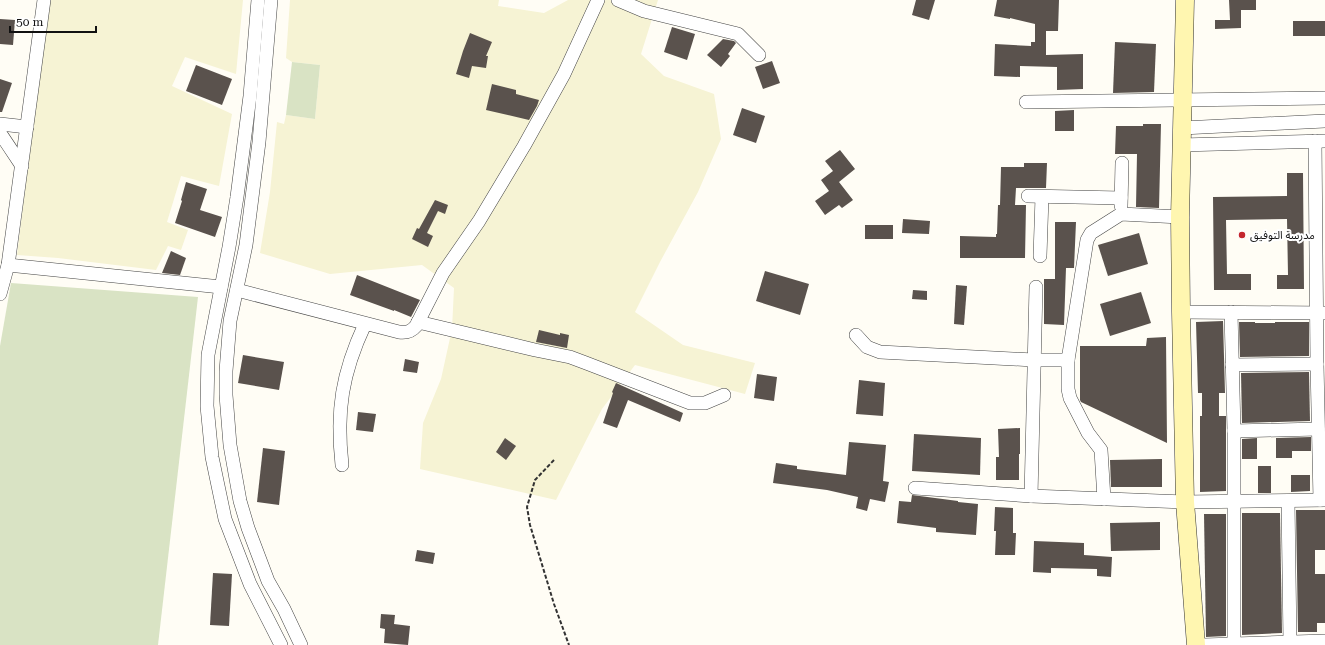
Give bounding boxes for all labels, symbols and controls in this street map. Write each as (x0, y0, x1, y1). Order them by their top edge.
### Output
scale bar (10, 8, 96, 34)
text: 50 m (16, 15, 43, 29)
place label: مدرسة التوفيق (1250, 229, 1315, 242)
marker: مدرسة التوفيق (1237, 230, 1247, 240)

